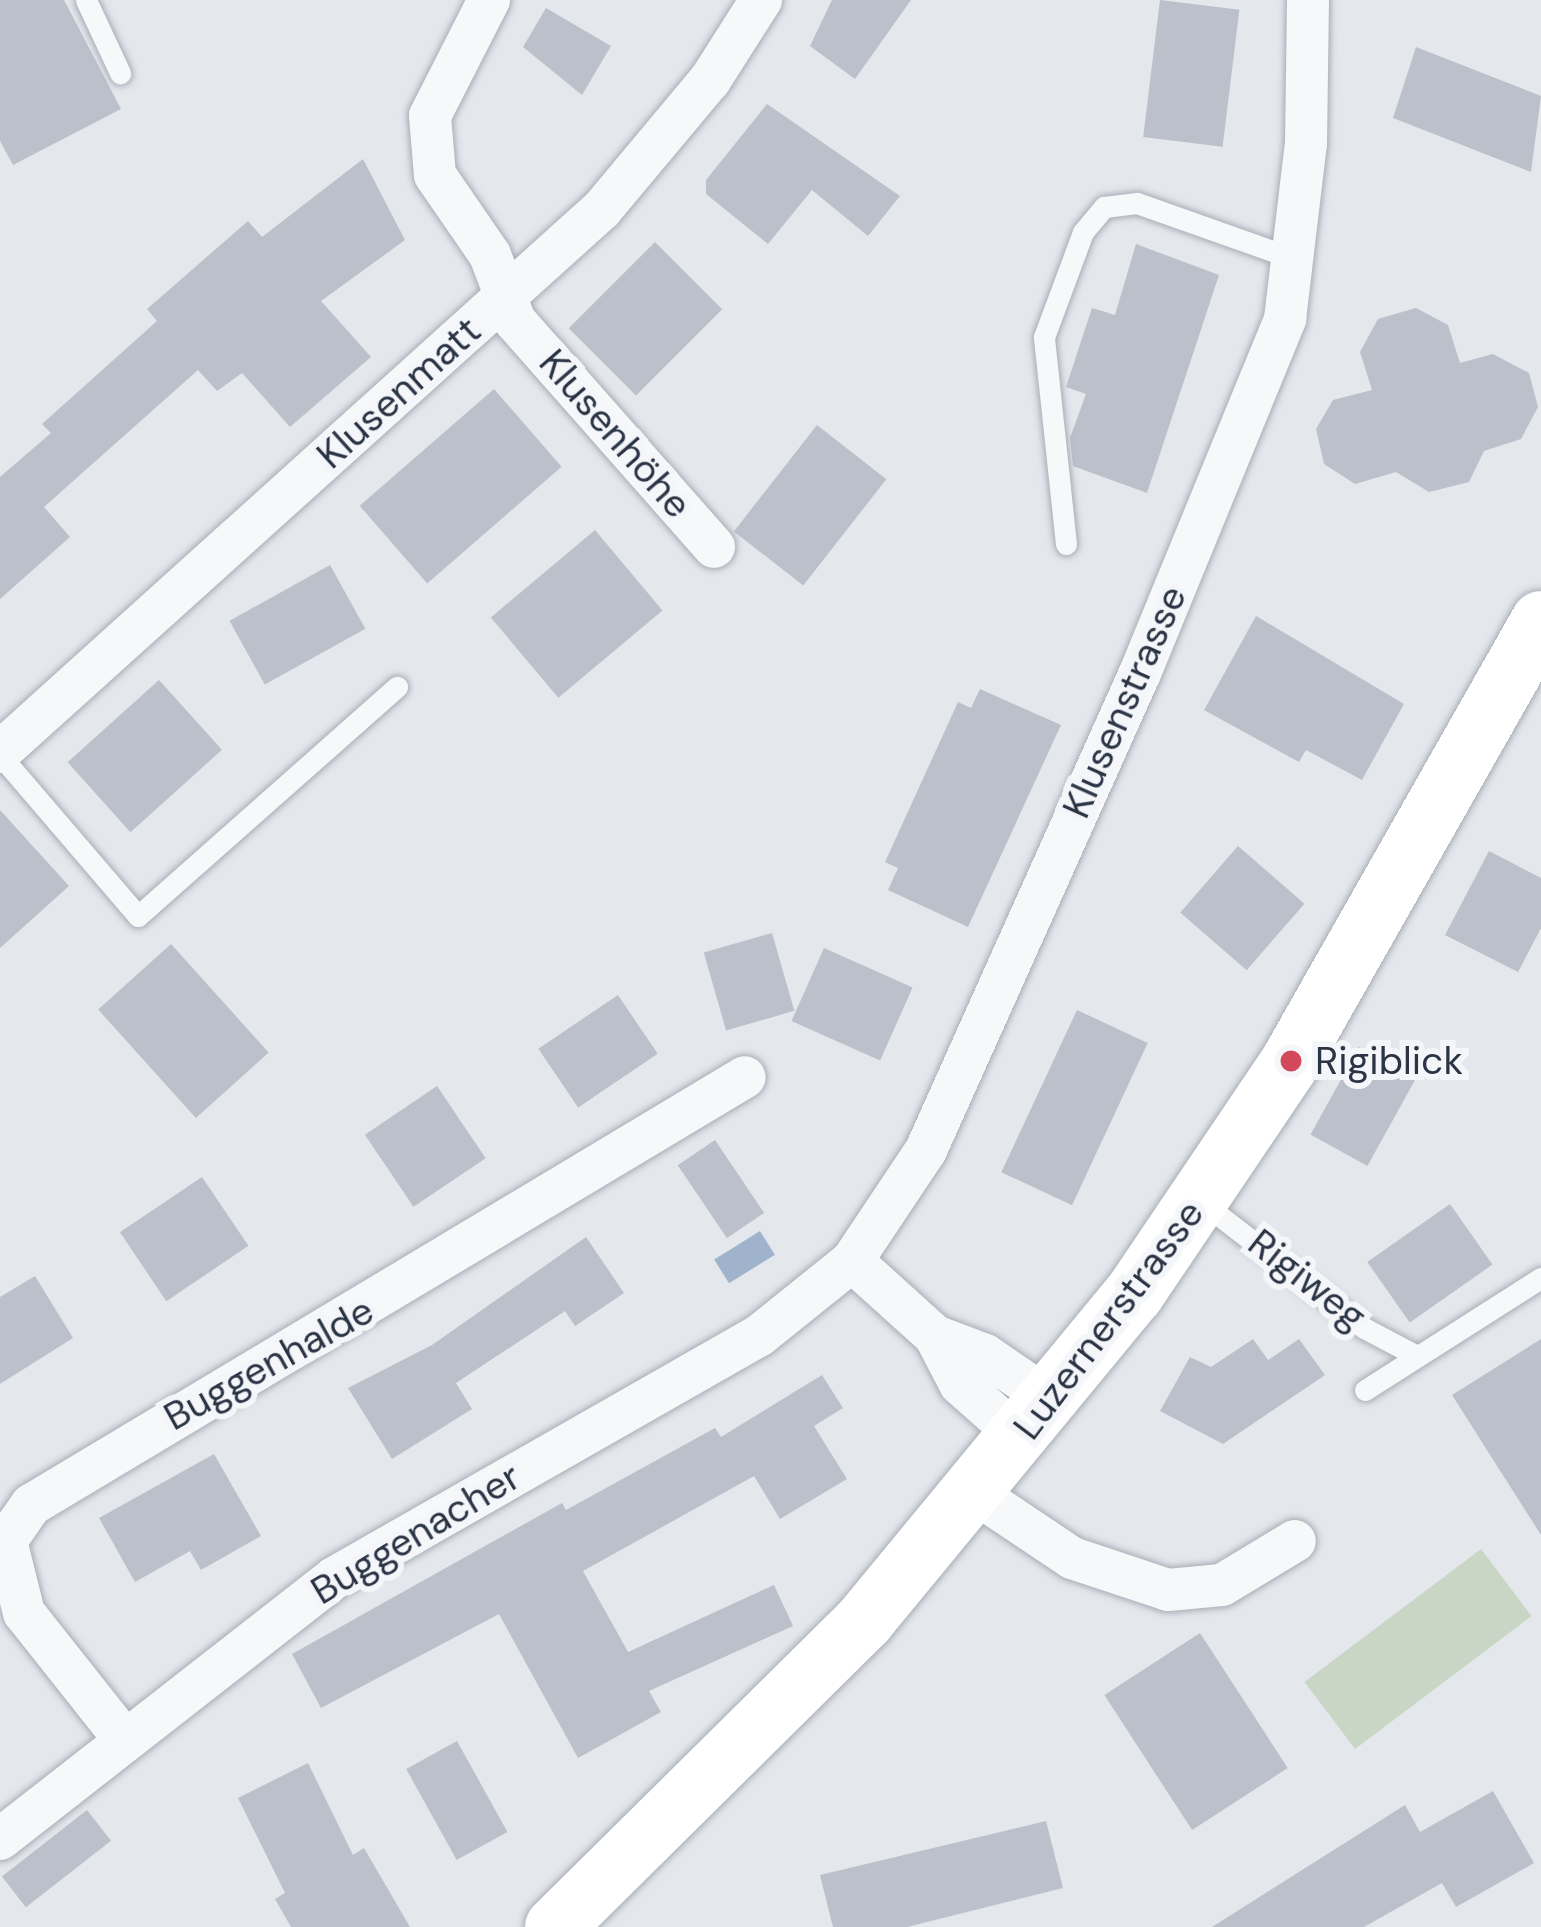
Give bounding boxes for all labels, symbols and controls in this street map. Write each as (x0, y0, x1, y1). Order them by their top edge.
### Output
street label: Klusenmatt (308, 307, 490, 479)
street label: Klusenhöhe (529, 340, 701, 528)
street label: Klusenstrasse (1053, 579, 1197, 825)
place label: Rigiblick (1315, 1038, 1463, 1084)
marker: Rigiblick (1278, 1048, 1304, 1074)
street label: Luzernerstrasse (1004, 1191, 1214, 1449)
street label: Rigiweg (1239, 1220, 1375, 1340)
street label: Buggenhalde (156, 1287, 382, 1441)
street label: Buggenacher (303, 1453, 529, 1615)

